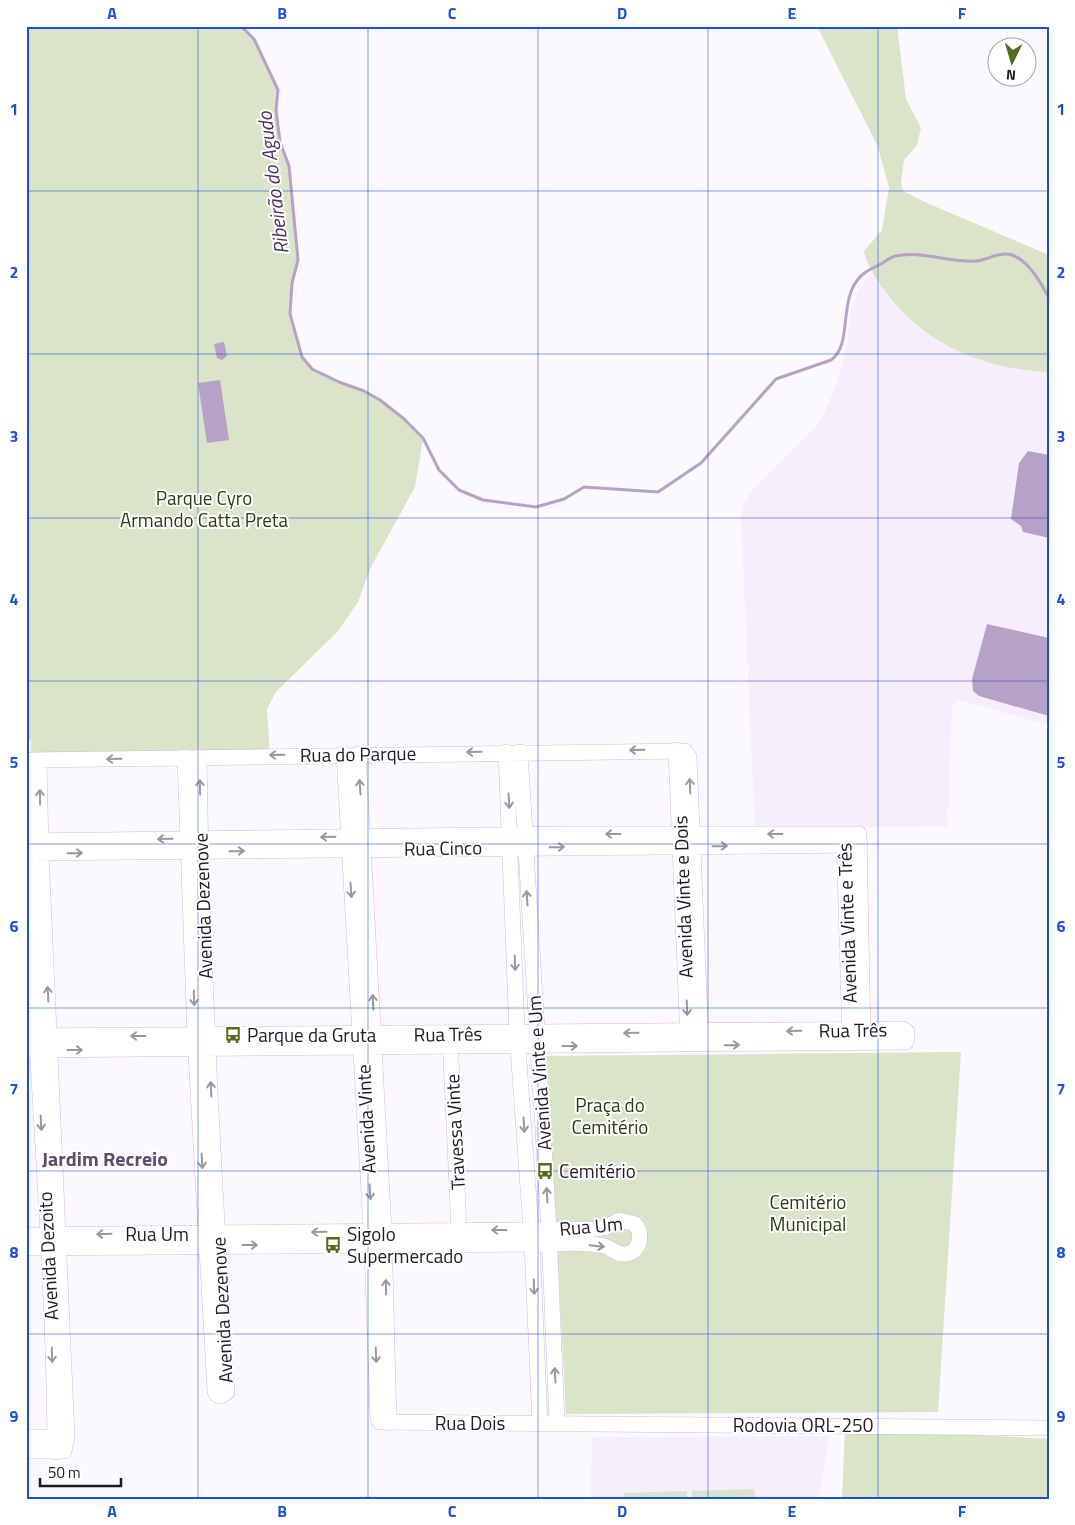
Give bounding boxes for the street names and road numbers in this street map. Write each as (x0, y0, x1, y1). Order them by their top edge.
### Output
street label: Rua do Parque (300, 738, 416, 769)
street label: Avenida Vinte e Dois (665, 815, 700, 979)
street label: Avenida Dezenove (185, 832, 220, 980)
street label: Rua Cinco (404, 832, 482, 863)
street label: Avenida Vinte e Três (829, 842, 864, 1004)
street label: Avenida Vinte e Um (519, 995, 558, 1152)
street label: Rua Três (818, 1014, 888, 1045)
street label: Rua Três (413, 1018, 483, 1049)
street label: Avenida Vinte (348, 1064, 383, 1174)
street label: Travessa Vinte (437, 1073, 472, 1191)
street label: Avenida Dezoito (30, 1191, 65, 1321)
street label: Rua Um (558, 1208, 624, 1243)
street label: Rua Um (125, 1219, 189, 1248)
street label: Avenida Dezenove (203, 1236, 240, 1384)
street label: Rua Dois (435, 1408, 506, 1437)
street label: Rodovia ORL-250 (733, 1410, 873, 1439)

